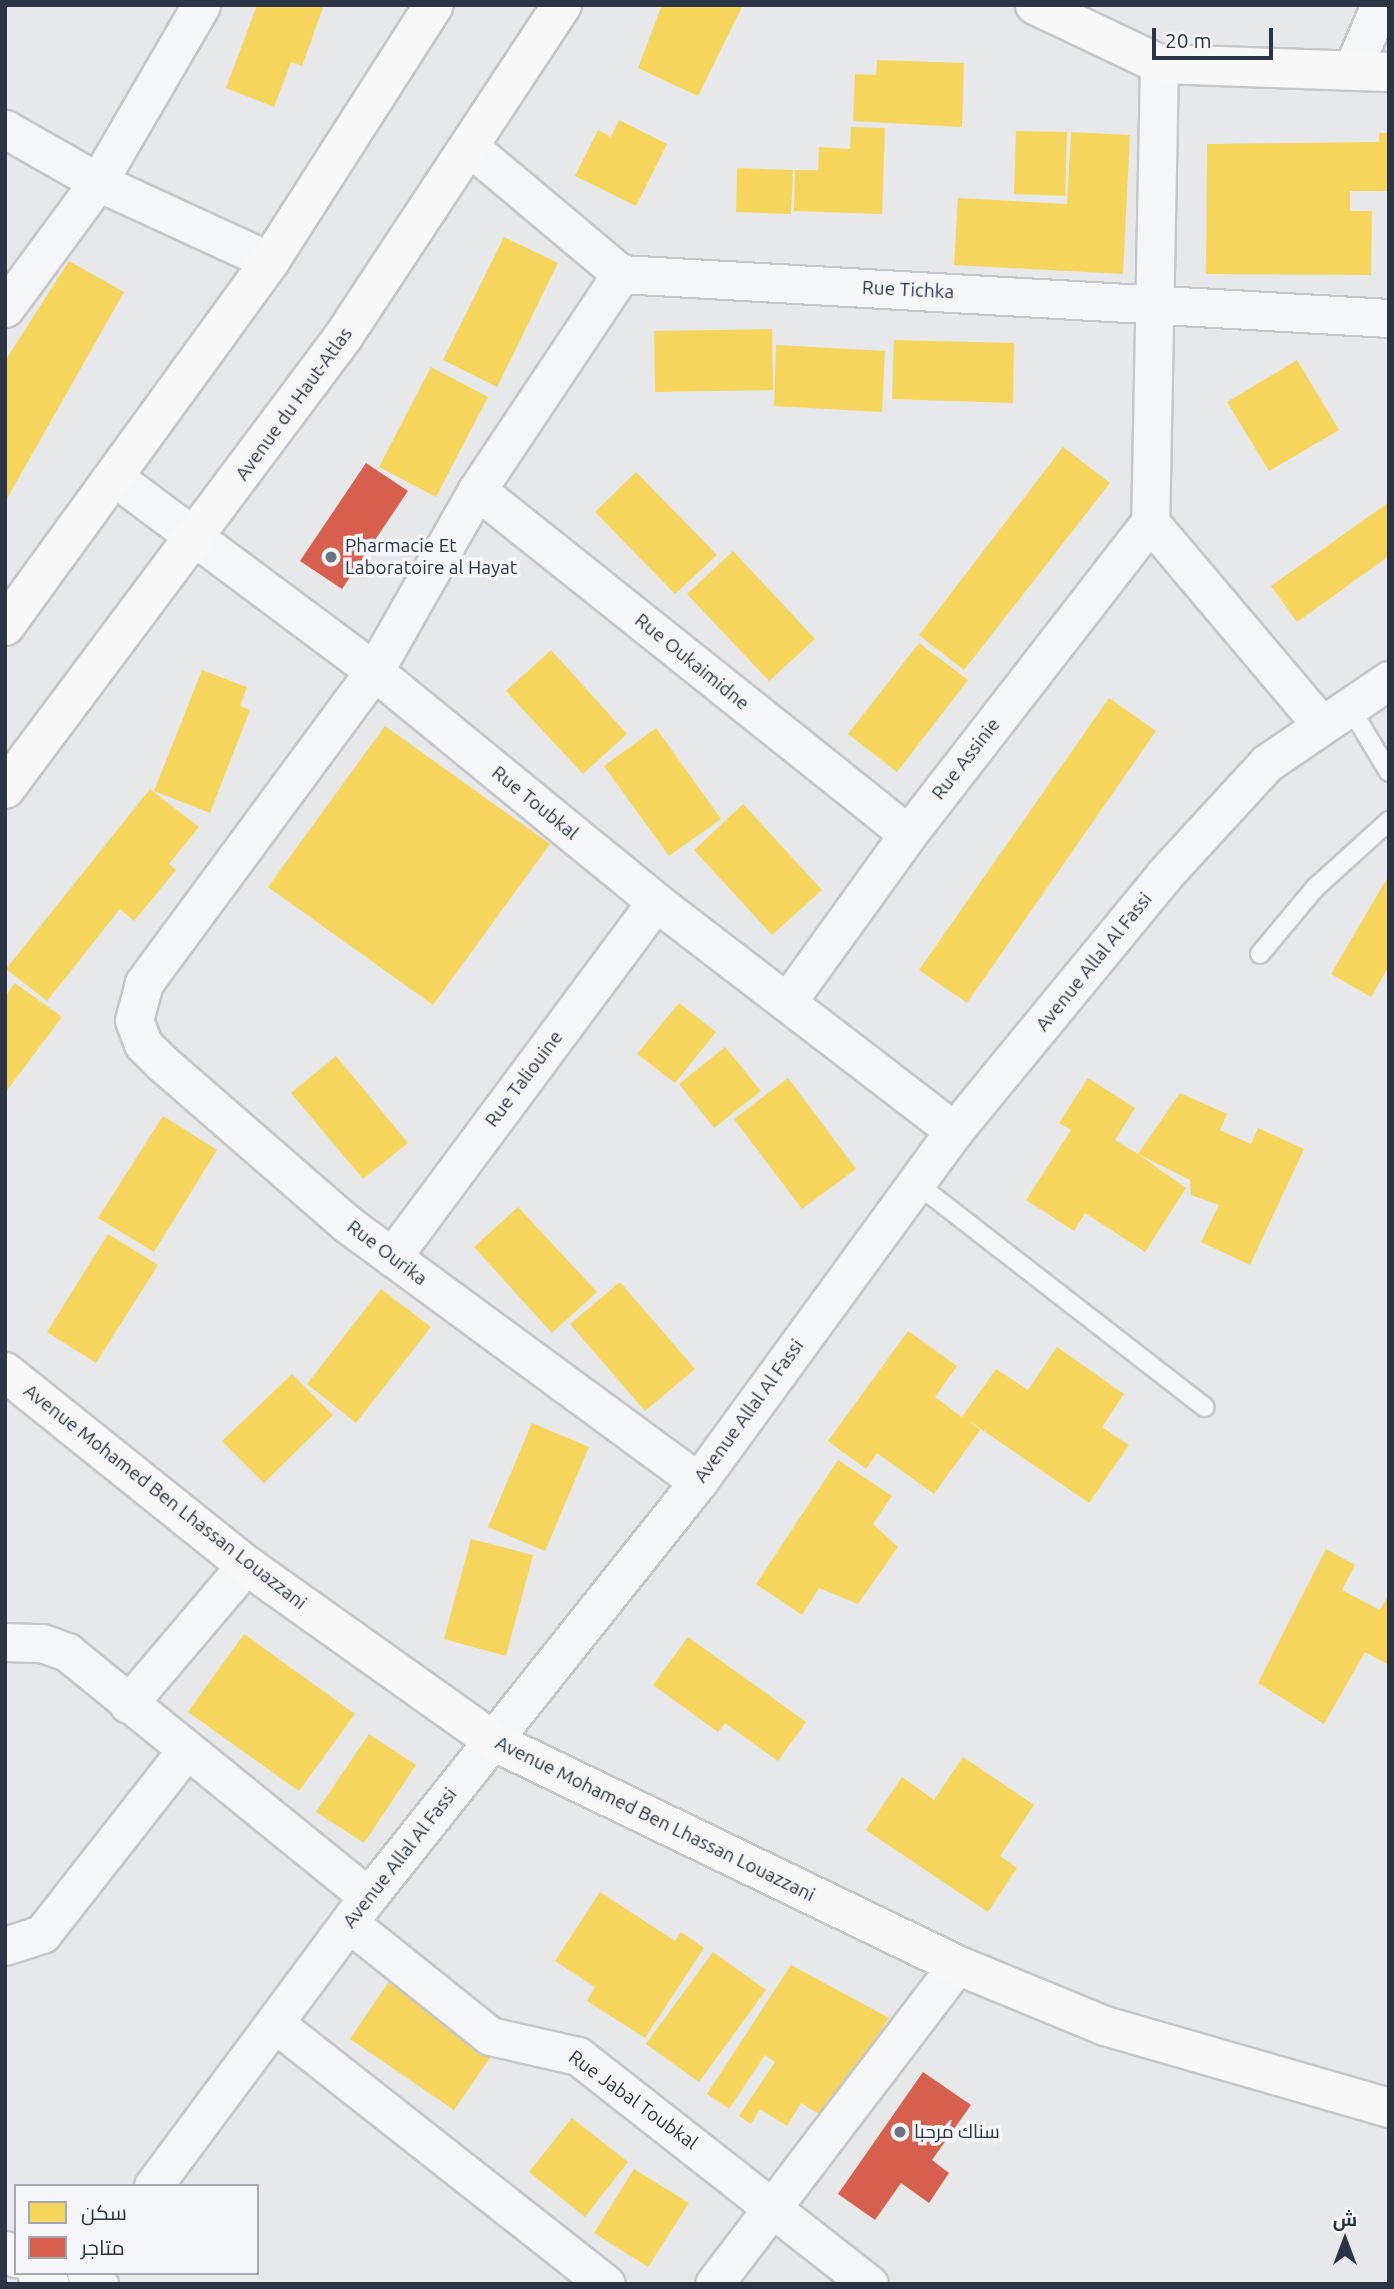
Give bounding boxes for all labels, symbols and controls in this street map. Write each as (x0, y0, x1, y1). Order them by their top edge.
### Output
scale bar (1156, 14, 1277, 58)
text: 20 m (1165, 28, 1212, 52)
street label: Rue Tichka (861, 276, 955, 304)
street label: Avenue du Haut-Atlas (231, 323, 357, 485)
place label: Pharmacie Et Laboratoire al Hayat (345, 535, 517, 579)
marker: Pharmacie Et Laboratoire al Hayat (323, 549, 339, 565)
street label: Rue Oukaimidne (630, 609, 754, 715)
street label: Rue Assinie (927, 714, 1005, 804)
street label: Rue Toubkal (487, 761, 583, 845)
street label: Avenue Allal Al Fassi (1031, 888, 1157, 1036)
street label: Rue Taliouine (480, 1026, 568, 1132)
street label: Rue Ourika (342, 1216, 432, 1290)
street label: Avenue Allal Al Fassi (689, 1335, 809, 1487)
street label: Avenue Mohamed Ben Lhassan Louazzani (19, 1379, 311, 1615)
street label: Avenue Mohamed Ben Lhassan Louazzani (492, 1731, 818, 1907)
street label: Avenue Allal Al Fassi (338, 1783, 462, 1933)
street label: Rue Jabal Toubkal (564, 2046, 702, 2154)
place label: سناك مرحبا (914, 2121, 1000, 2143)
marker: سناك مرحبا (892, 2124, 908, 2140)
legend (14, 2184, 259, 2275)
text: سكن (81, 2200, 127, 2224)
north arrow (1310, 2205, 1380, 2275)
text: ش (1333, 2208, 1357, 2230)
text: متاجر (81, 2235, 125, 2259)

